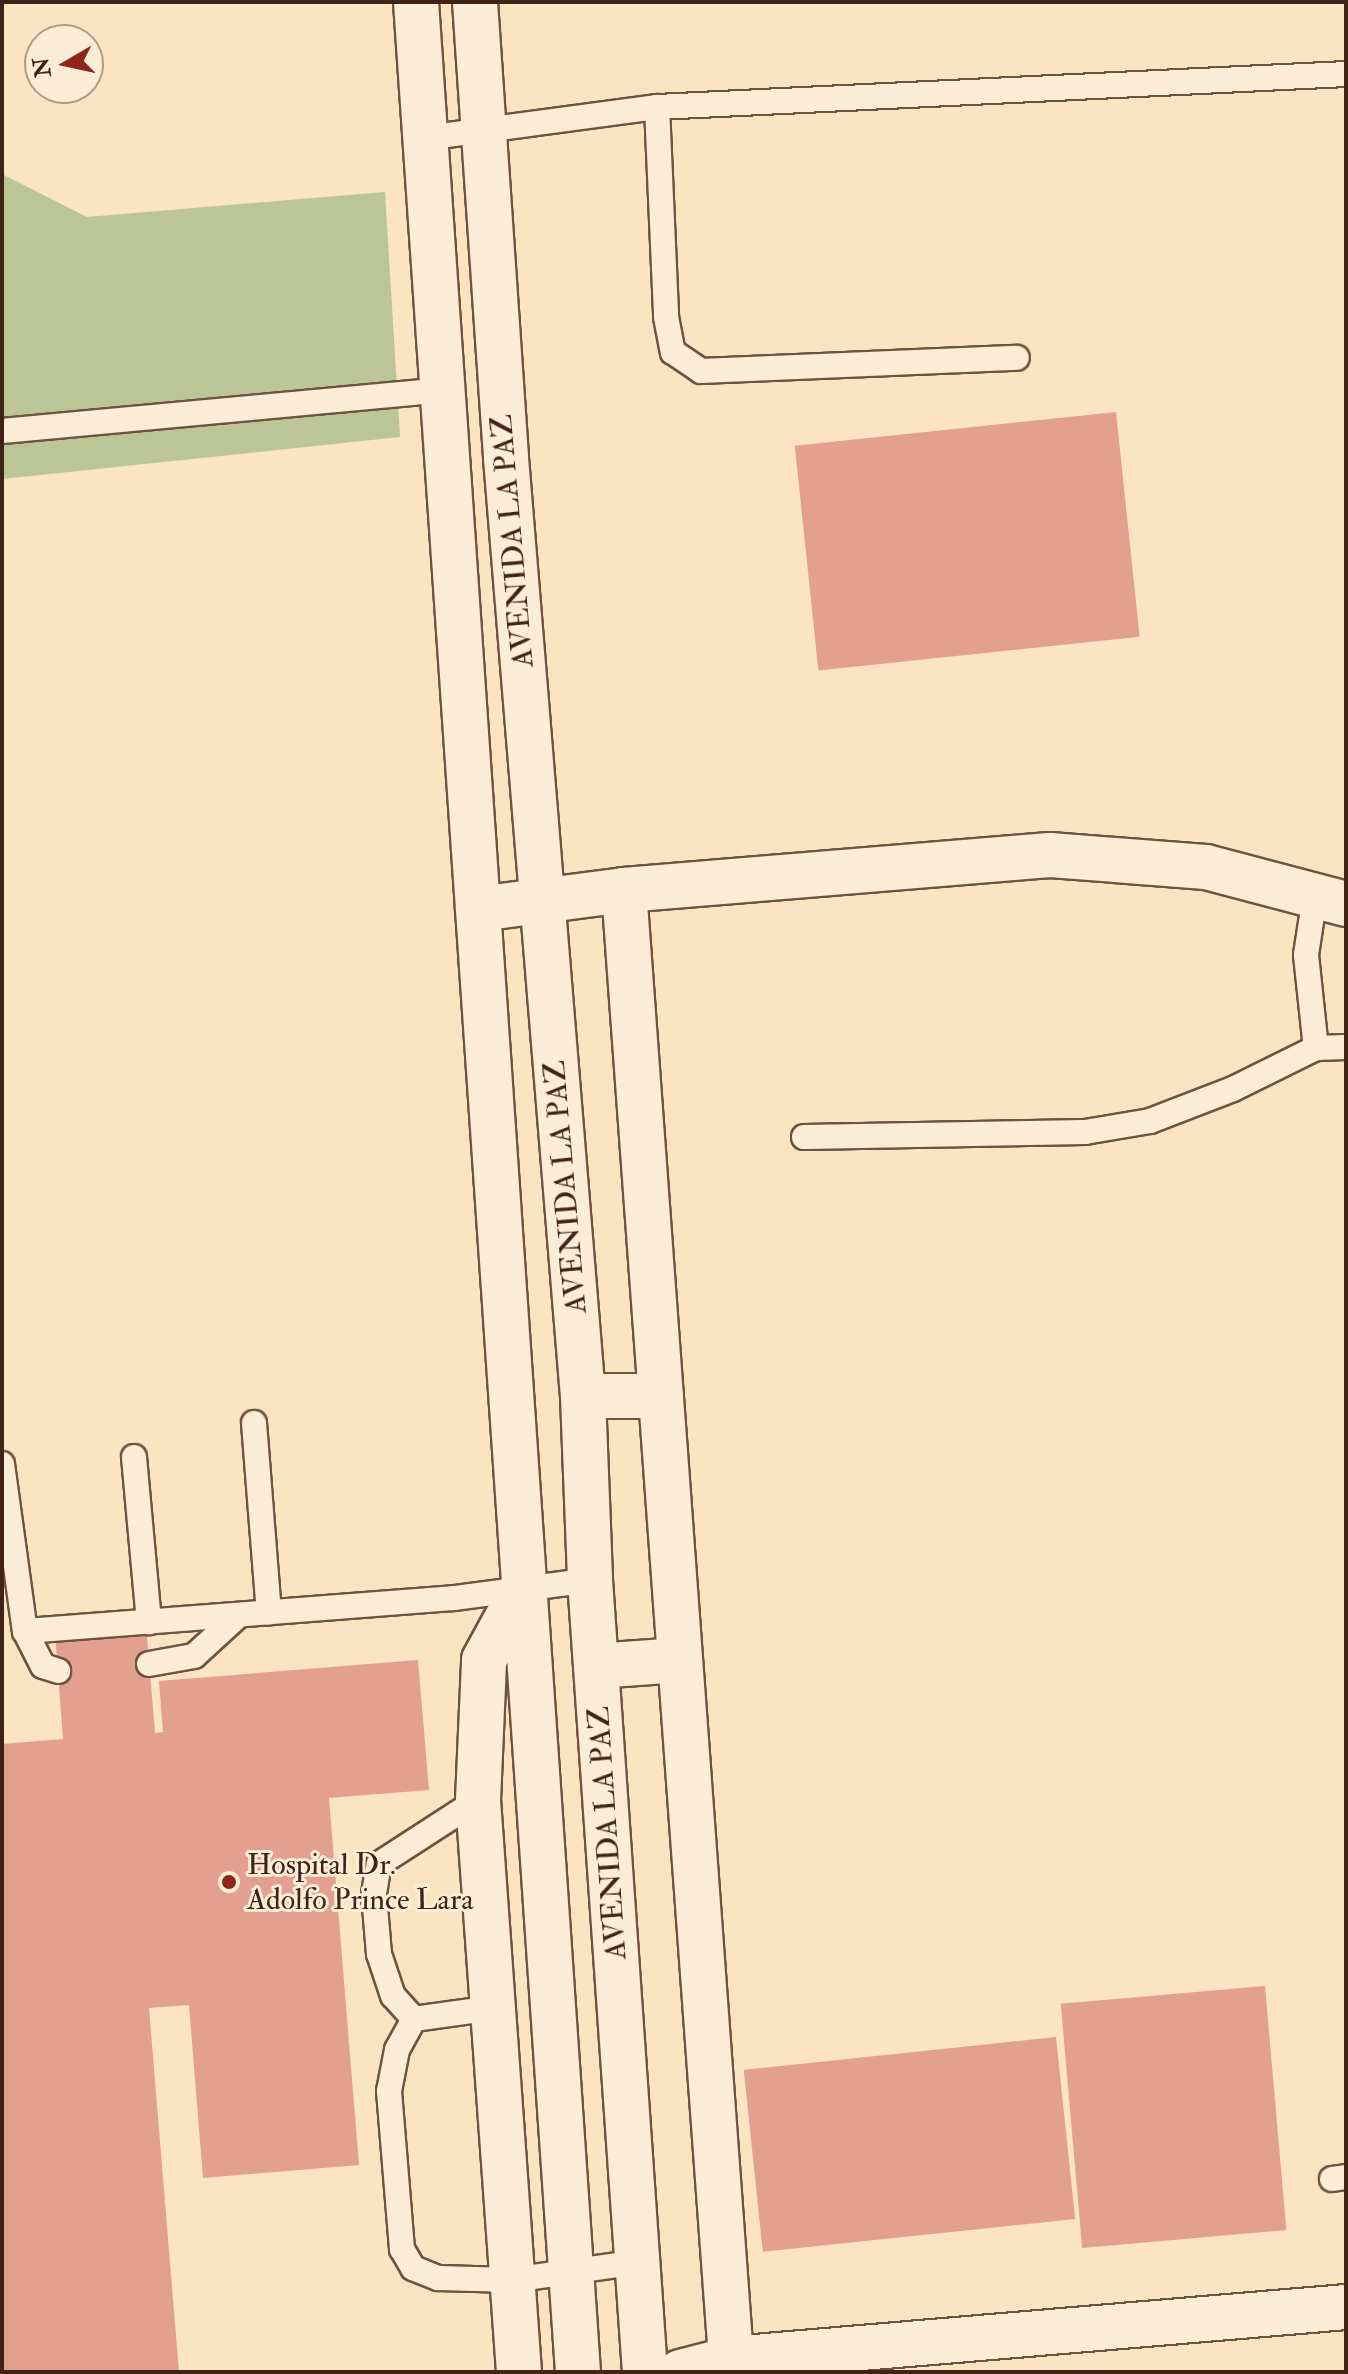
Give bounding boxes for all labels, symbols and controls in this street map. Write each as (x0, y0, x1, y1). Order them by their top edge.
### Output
north arrow (24, 24, 104, 104)
text: N (27, 56, 58, 79)
street label: AVENIDA LA PAZ (484, 413, 542, 669)
street label: AVENIDA LA PAZ (537, 1059, 595, 1315)
street label: AVENIDA LA PAZ (581, 1705, 635, 1961)
place label: Hospital Dr. Adolfo Prince Lara (247, 1847, 473, 1918)
marker: Hospital Dr. Adolfo Prince Lara (218, 1871, 240, 1893)

